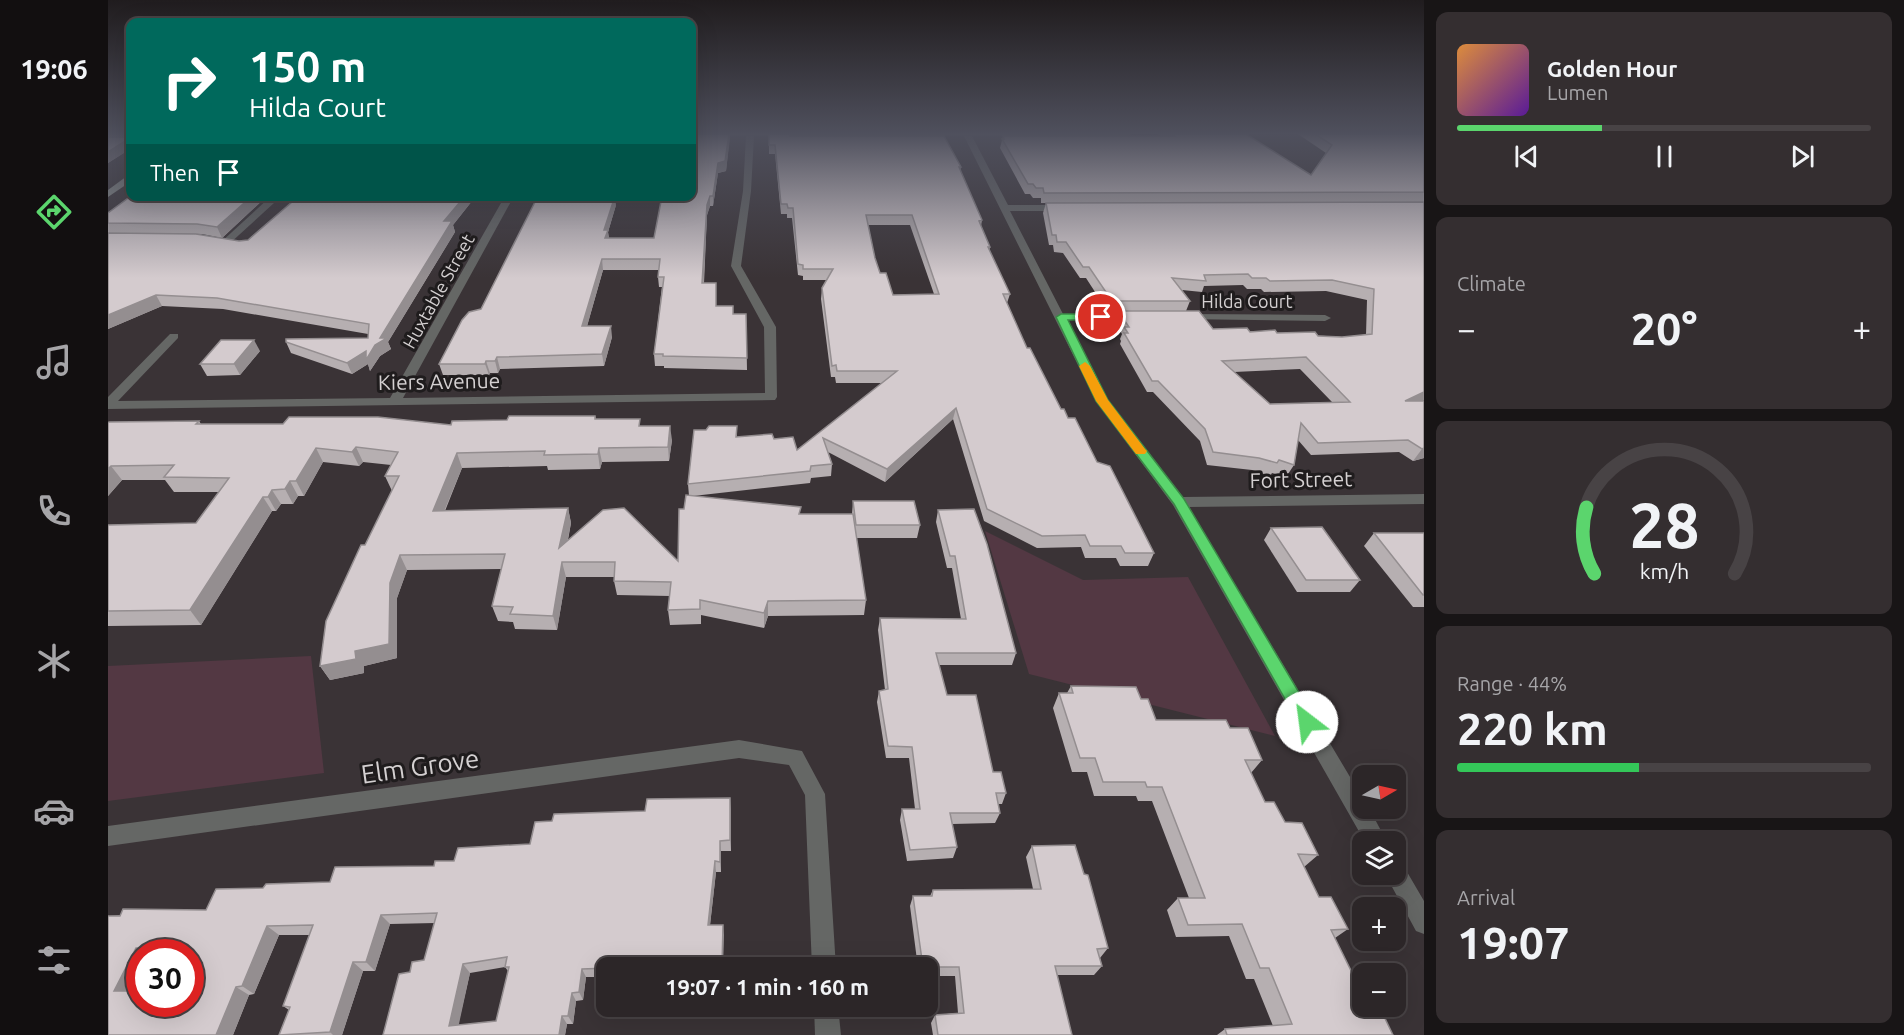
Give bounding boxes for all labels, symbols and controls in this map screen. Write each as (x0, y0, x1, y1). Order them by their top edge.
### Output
icon: right (150, 42, 228, 120)
text: 150 m (249, 43, 366, 90)
text: 19:06 (20, 54, 88, 84)
text: Golden Hour (1547, 56, 1677, 81)
text: Lumen (1547, 81, 1608, 104)
text: Hilda Court (249, 92, 386, 122)
icon: previous (1510, 140, 1543, 173)
icon: pause (1648, 140, 1681, 173)
icon: next (1786, 140, 1819, 173)
icon: arrive (212, 156, 245, 189)
text: Then (150, 160, 200, 185)
icon: directions (33, 191, 75, 233)
street label: Huxtable Street (398, 230, 478, 352)
text: Climate (1457, 272, 1526, 295)
pin (1075, 291, 1126, 342)
street label: Hilda Court (1201, 291, 1293, 311)
icon: arrive (1084, 300, 1117, 333)
text: 20° (1631, 303, 1697, 354)
text: − (1457, 310, 1476, 347)
text: + (1852, 310, 1871, 347)
icon: music (33, 341, 75, 383)
street label: Kiers Avenue (378, 368, 500, 394)
street label: Fort Street (1249, 466, 1353, 492)
icon: phone (33, 490, 75, 532)
text: 28 (1629, 491, 1699, 561)
text: km/h (1639, 560, 1689, 584)
icon: climate (33, 640, 75, 682)
text: Range · 44% (1457, 672, 1567, 695)
position arrow (1275, 690, 1339, 754)
text: 220 km (1457, 703, 1608, 754)
street label: Elm Grove (359, 743, 481, 789)
north arrow (1352, 765, 1406, 819)
map controls (1352, 765, 1406, 1017)
icon: car (33, 790, 75, 832)
button: layers (1352, 831, 1406, 885)
text: Arrival (1457, 886, 1515, 909)
button: + (1352, 897, 1406, 951)
text: 19:07 (1457, 917, 1570, 968)
icon: filters (33, 939, 75, 981)
speed limit sign: 30 (126, 939, 204, 1017)
button: − (1352, 963, 1406, 1017)
text: 19:07 · 1 min · 160 m (665, 974, 869, 999)

